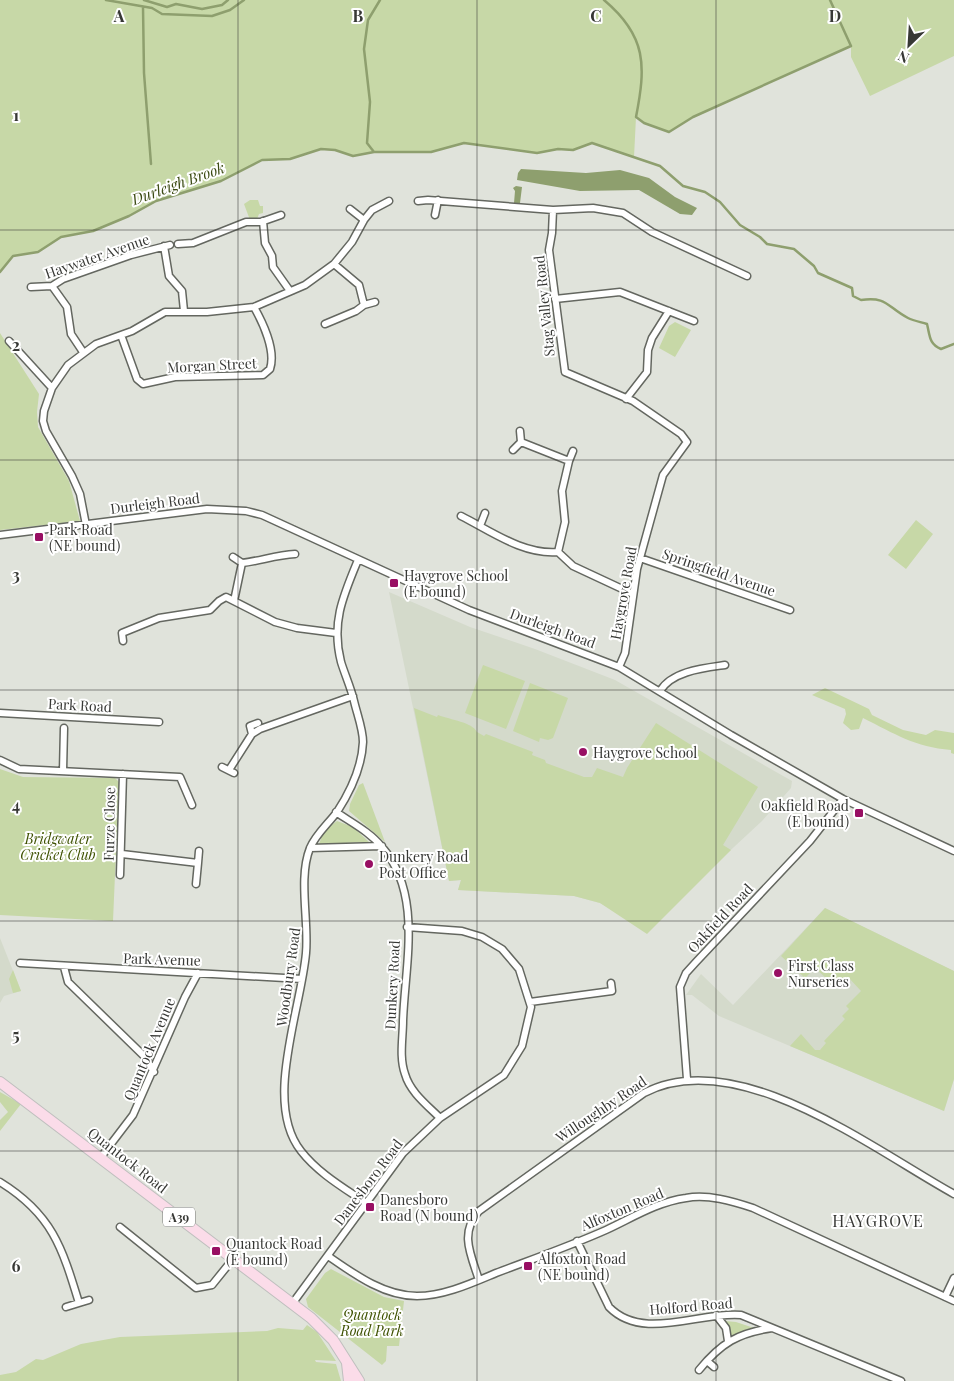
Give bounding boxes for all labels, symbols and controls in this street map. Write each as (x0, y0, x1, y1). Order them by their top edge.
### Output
text: A (113, 5, 125, 26)
text: B (353, 5, 364, 26)
text: C (590, 5, 602, 26)
text: D (829, 5, 841, 26)
north arrow (884, 20, 934, 70)
text: N (895, 46, 912, 68)
text: 1 (13, 104, 19, 125)
water label: Durleigh Brook (128, 157, 227, 209)
street label: Haywater Avenue (42, 229, 152, 283)
street label: Stag Valley Road (529, 254, 559, 358)
text: 2 (12, 334, 20, 355)
street label: Morgan Street (167, 353, 258, 377)
street label: Durleigh Road (109, 488, 201, 518)
place label: Park Road (NE bound) (49, 520, 120, 555)
marker: Park Road (NE bound) (33, 531, 45, 543)
street label: Springfield Avenue (660, 544, 778, 600)
street label: Haygrove Road (605, 545, 641, 641)
text: 3 (12, 564, 20, 585)
place label: Haygrove School (E bound) (404, 566, 508, 601)
marker: Haygrove School (E bound) (388, 577, 400, 589)
street label: Durleigh Road (507, 604, 599, 652)
street label: Park Road (48, 694, 112, 716)
place label: Haygrove School (593, 743, 697, 762)
marker: Haygrove School (577, 746, 589, 758)
street label: Furze Close (99, 787, 119, 861)
text: 4 (12, 794, 20, 815)
place label: Oakfield Road (E bound) (761, 796, 849, 831)
marker: Oakfield Road (E bound) (853, 807, 865, 819)
park label: Bridgwater Cricket Club (20, 829, 96, 864)
place label: Dunkery Road Post Office (379, 847, 468, 882)
marker: Dunkery Road Post Office (363, 858, 375, 870)
street label: Oakfield Road (683, 879, 757, 957)
street label: Woodbury Road (272, 926, 304, 1029)
street label: Dunkery Road (380, 940, 404, 1030)
street label: Park Avenue (123, 948, 201, 970)
place label: First Class Nurseries (788, 956, 854, 991)
marker: First Class Nurseries (772, 967, 784, 979)
street label: Quantock Avenue (119, 995, 179, 1103)
text: 5 (12, 1024, 20, 1045)
street label: Willoughby Road (551, 1072, 650, 1147)
street label: Quantock Road (84, 1123, 172, 1197)
street label: Danesboro Road (329, 1135, 407, 1229)
street label: Alfoxton Road (577, 1183, 666, 1235)
place label: Danesboro Road (N bound) (380, 1190, 478, 1225)
marker: Danesboro Road (N bound) (364, 1201, 376, 1213)
road number: A39 (163, 1208, 195, 1226)
district label: HAYGROVE (832, 1210, 924, 1231)
place label: Quantock Road (E bound) (226, 1234, 322, 1269)
marker: Quantock Road (E bound) (210, 1245, 222, 1257)
place label: Alfoxton Road (NE bound) (537, 1249, 626, 1284)
text: 6 (12, 1255, 21, 1276)
marker: Alfoxton Road (NE bound) (522, 1260, 534, 1272)
street label: Holford Road (649, 1293, 733, 1319)
park label: Quantock Road Park (339, 1305, 404, 1340)

